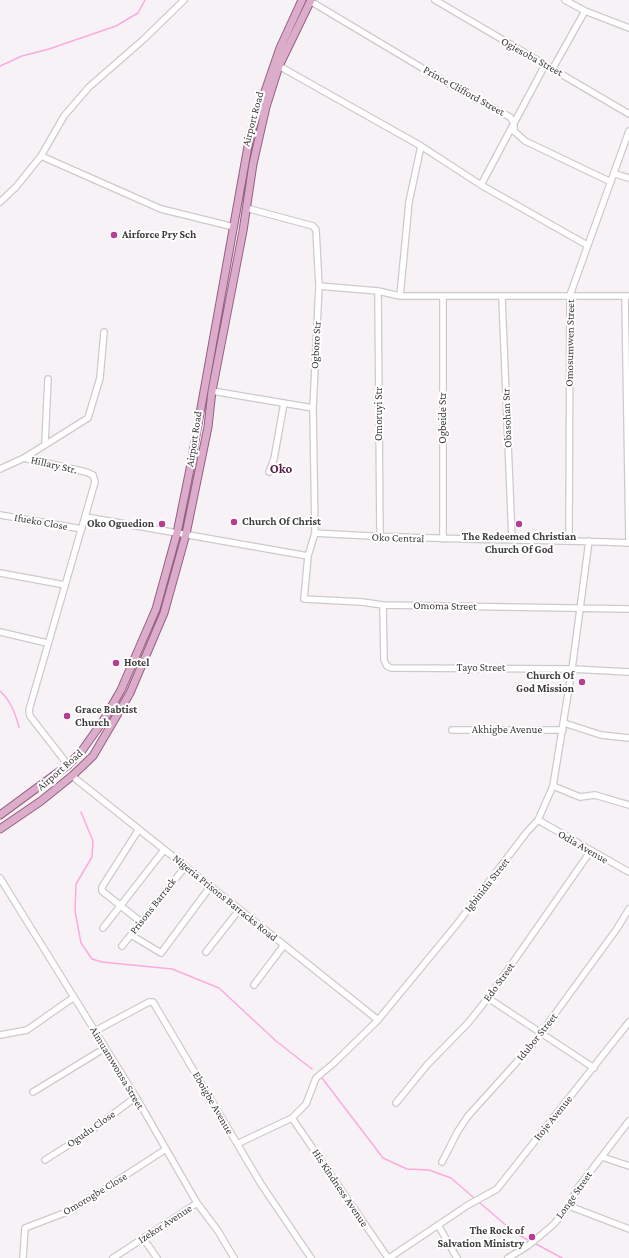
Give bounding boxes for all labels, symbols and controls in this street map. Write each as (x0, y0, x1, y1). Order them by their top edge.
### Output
street label: Ogiesoba Street (499, 35, 565, 79)
street label: Prince Clifford Street (421, 63, 507, 119)
street label: Airport Road (239, 90, 267, 148)
place label: Airforce Pry Sch (122, 228, 196, 242)
marker: Airforce Pry Sch (109, 230, 119, 240)
street label: Omosumwen Street (563, 299, 577, 387)
street label: Ogboro Str (308, 321, 324, 369)
street label: Omoruyi Str (372, 387, 386, 441)
street label: Obasohan Str (499, 388, 515, 448)
street label: Ogbeide Str (436, 392, 450, 444)
street label: Airport Road (183, 410, 205, 468)
street label: Hillary Str. (30, 453, 78, 477)
district label: Oko (270, 461, 292, 477)
street label: Ifueko Close (13, 511, 69, 533)
place label: Church Of Christ (242, 515, 321, 529)
place label: Oko Oguedion (87, 517, 154, 531)
marker: Church Of Christ (229, 517, 239, 527)
marker: Oko Oguedion (157, 519, 167, 529)
marker: The Redeemed Christian Church Of God (514, 519, 524, 529)
street label: Oko Central (372, 530, 424, 546)
place label: The Redeemed Christian Church Of God (462, 530, 576, 556)
street label: Omoma Street (413, 599, 477, 613)
place label: Hotel (124, 656, 149, 670)
marker: Hotel (111, 658, 121, 668)
street label: Tayo Street (457, 661, 505, 675)
place label: Church Of God Mission (516, 669, 574, 695)
marker: Church Of God Mission (577, 677, 587, 687)
place label: Grace Babtist Church (75, 703, 137, 729)
marker: Grace Babtist Church (62, 711, 72, 721)
street label: Akhigbe Avenue (472, 723, 542, 737)
street label: Airport Road (34, 747, 86, 793)
street label: Odia Avenue (556, 827, 610, 867)
street label: Nigeria Prisons Barracks Road (170, 852, 280, 944)
street label: Igbinidu Street (462, 855, 512, 915)
street label: Prisons Barrack (127, 875, 179, 937)
street label: Edo Street (480, 960, 518, 1004)
street label: Idubor Street (514, 1010, 560, 1064)
street label: Aimuamwonsa Street (87, 1024, 147, 1112)
street label: Eboigbe Avenue (190, 1069, 236, 1137)
street label: Itoje Avenue (531, 1093, 575, 1143)
street label: Ogudu Close (64, 1107, 118, 1151)
street label: His Kindness Avenue (309, 1147, 371, 1229)
street label: Longe Street (553, 1169, 595, 1221)
street label: Omorogbe Close (60, 1170, 130, 1218)
street label: Izekor Avenue (135, 1202, 195, 1246)
place label: The Rock of Salvation Ministry (438, 1224, 524, 1250)
marker: The Rock of Salvation Ministry (527, 1232, 537, 1242)

